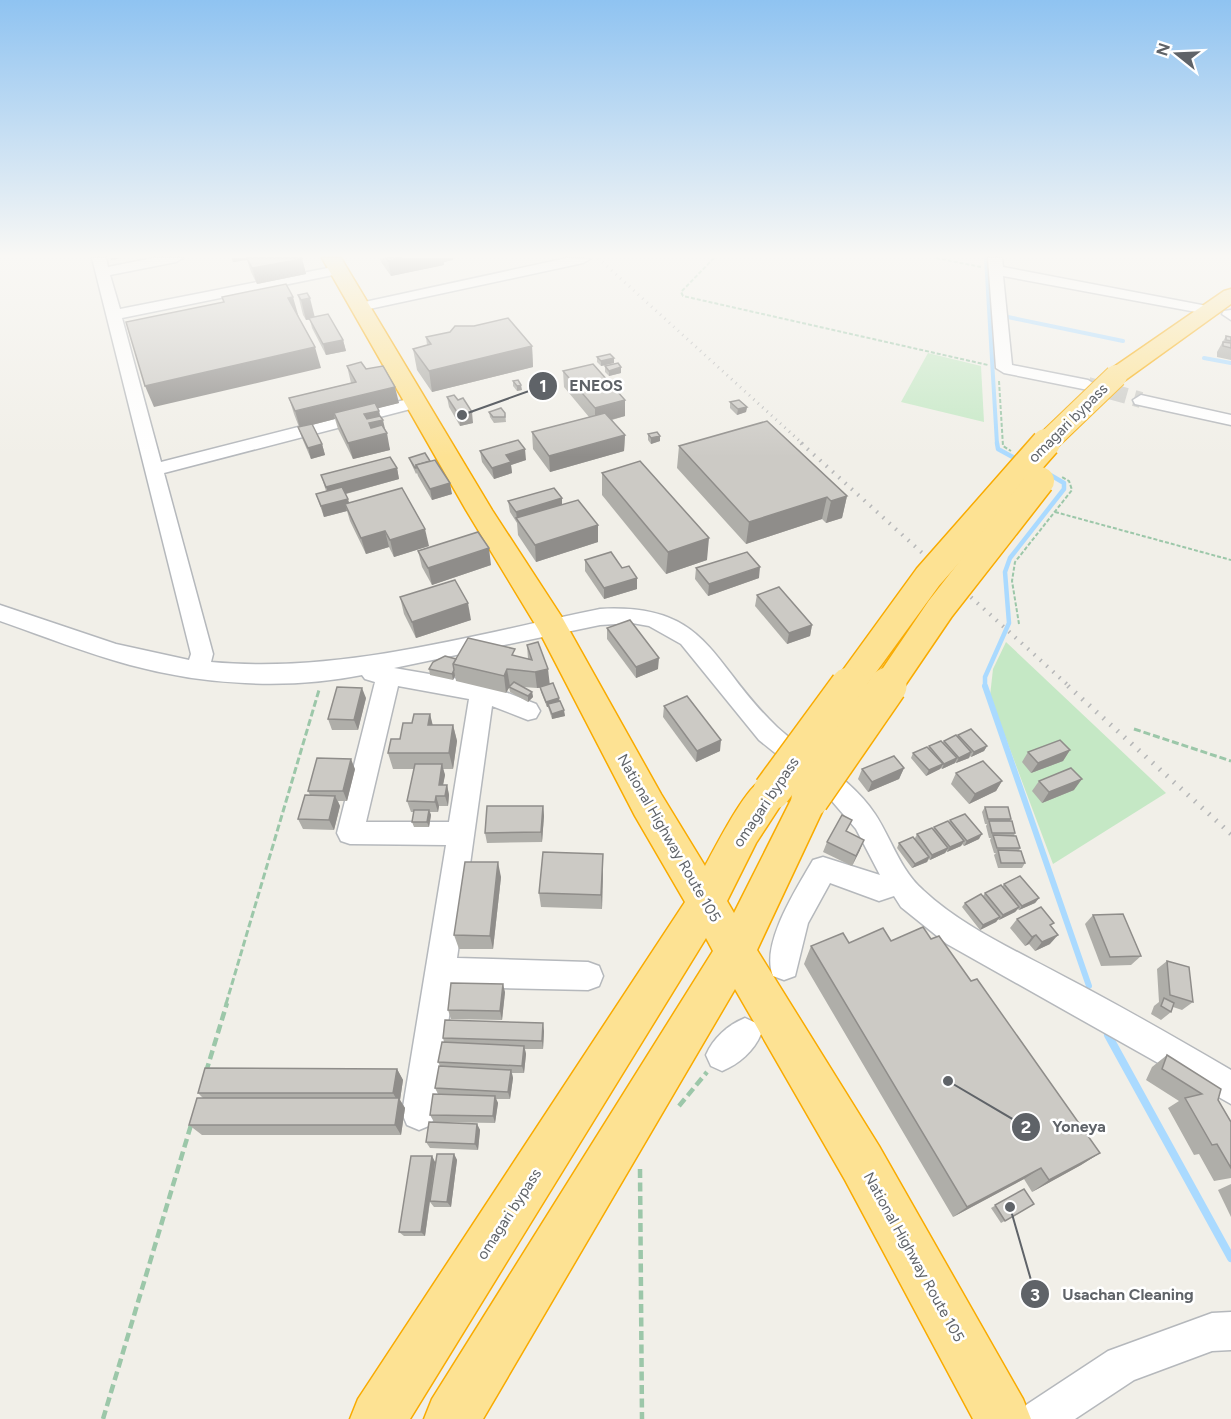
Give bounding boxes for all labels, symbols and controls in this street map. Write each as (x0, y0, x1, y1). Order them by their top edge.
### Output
north arrow (1147, 24, 1207, 84)
text: N (1152, 41, 1174, 58)
callout: ENEOS (528, 369, 635, 403)
text: 1 (539, 375, 547, 397)
text: ENEOS (569, 376, 623, 395)
street label: omagari bypass (1025, 380, 1111, 466)
street label: National Highway Route 105 (613, 751, 725, 925)
street label: omagari bypass (729, 754, 803, 850)
callout: Yoneya (1011, 1110, 1118, 1144)
text: 2 (1021, 1116, 1031, 1138)
text: Yoneya (1052, 1117, 1106, 1136)
street label: omagari bypass (473, 1165, 545, 1263)
street label: National Highway Route 105 (860, 1169, 968, 1345)
callout: Usachan Cleaning (1020, 1277, 1206, 1311)
text: 3 (1030, 1284, 1040, 1306)
text: Usachan Cleaning (1062, 1285, 1194, 1304)

